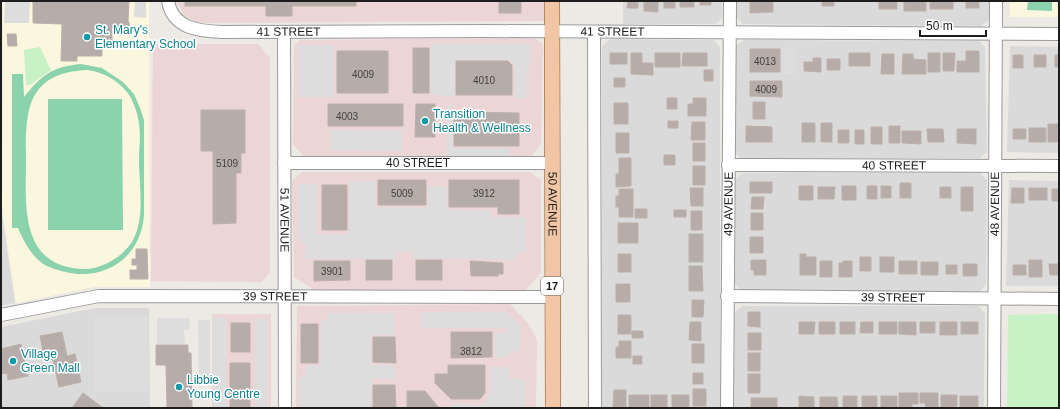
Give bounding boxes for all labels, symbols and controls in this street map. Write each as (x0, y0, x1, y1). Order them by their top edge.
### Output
scale bar (920, 12, 986, 38)
text: 50 m (926, 19, 953, 33)
place label: St. Mary's Elementary School (95, 23, 196, 51)
street label: 41 STREET (580, 24, 645, 39)
street label: 41 STREET (256, 25, 321, 39)
marker: St. Mary's Elementary School (82, 32, 92, 42)
house number: 4013 (754, 56, 777, 67)
house number: 4009 (352, 69, 375, 80)
house number: 4010 (473, 75, 496, 86)
house number: 4009 (755, 84, 778, 95)
place label: Transition Health & Wellness (433, 107, 531, 135)
house number: 4003 (336, 111, 359, 122)
marker: Transition Health & Wellness (420, 116, 430, 126)
street label: 40 STREET (386, 156, 451, 170)
house number: 5109 (216, 158, 239, 169)
street label: 40 STREET (862, 158, 927, 173)
street label: 50 AVENUE (545, 172, 560, 236)
street label: 49 AVENUE (721, 172, 736, 236)
street label: 48 AVENUE (988, 172, 1002, 236)
street label: 51 AVENUE (277, 188, 292, 252)
house number: 5009 (391, 188, 414, 199)
house number: 3912 (473, 188, 496, 199)
house number: 3901 (321, 266, 344, 277)
road number: 17 (541, 277, 563, 295)
street label: 39 STREET (243, 289, 308, 303)
street label: 39 STREET (861, 290, 926, 305)
house number: 3812 (460, 346, 483, 357)
place label: Village Green Mall (21, 347, 80, 375)
marker: Village Green Mall (8, 356, 18, 366)
place label: Libbie Young Centre (187, 373, 260, 401)
marker: Libbie Young Centre (174, 382, 184, 392)

